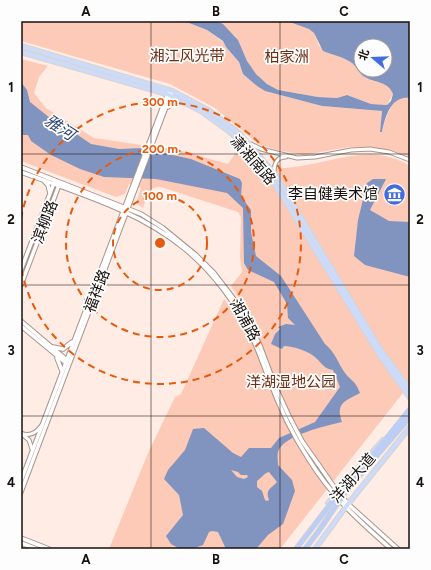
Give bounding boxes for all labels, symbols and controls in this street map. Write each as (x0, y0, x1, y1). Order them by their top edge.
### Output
text: A (81, 4, 91, 19)
text: B (212, 4, 220, 19)
text: C (339, 4, 349, 19)
north arrow (353, 38, 393, 78)
park label: 湘江风光带 (149, 47, 225, 65)
park label: 柏家洲 (264, 48, 310, 66)
text: 北 (356, 48, 372, 62)
text: 1 (8, 80, 14, 95)
text: 1 (417, 80, 423, 95)
text: 300 m (142, 95, 178, 109)
water label: 雅河 (41, 111, 81, 146)
street label: 潇湘南路 (227, 131, 279, 189)
text: 200 m (142, 142, 178, 156)
museum icon: 李自健美术馆 (381, 181, 407, 207)
place label: 李自健美术馆 (288, 185, 378, 203)
text: 100 m (143, 189, 177, 203)
street label: 滨柳路 (29, 198, 61, 246)
text: 2 (7, 212, 15, 227)
text: 2 (416, 212, 424, 227)
centre of rings (153, 236, 167, 250)
street label: 福祥路 (81, 267, 113, 315)
street label: 湘浦路 (226, 296, 264, 344)
text: 3 (7, 343, 15, 358)
text: 3 (416, 343, 424, 358)
park label: 洋湖湿地公园 (246, 373, 336, 391)
street label: 洋湖大道 (327, 449, 379, 507)
text: 4 (7, 475, 15, 490)
text: 4 (416, 475, 424, 490)
text: A (81, 552, 91, 567)
text: B (212, 552, 220, 567)
text: C (339, 552, 349, 567)

